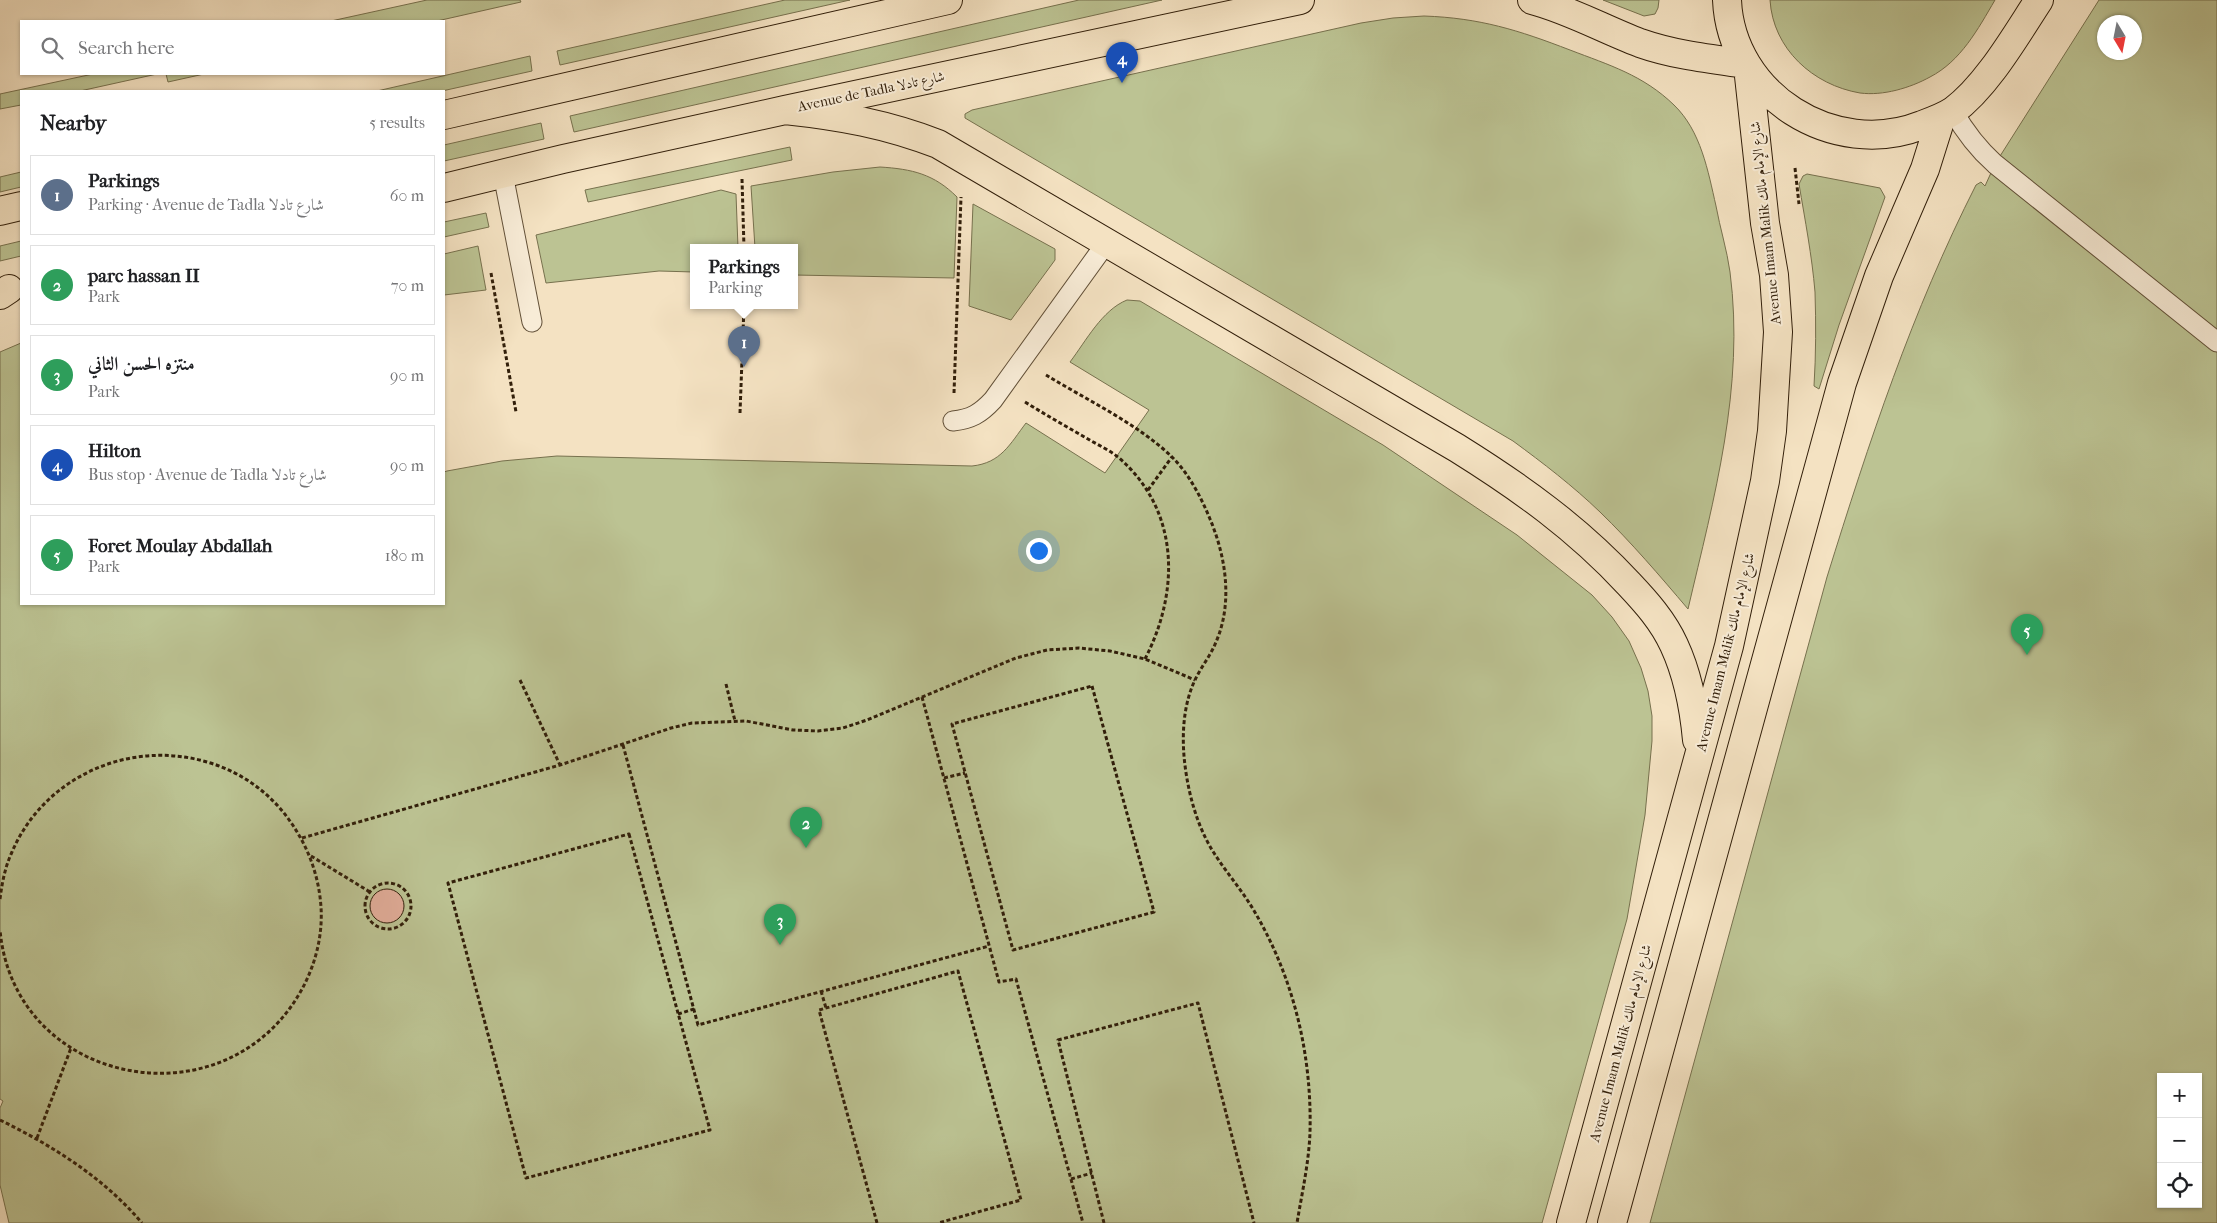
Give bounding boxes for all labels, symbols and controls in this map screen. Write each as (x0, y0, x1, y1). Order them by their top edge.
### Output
north arrow (2097, 15, 2142, 60)
search box (20, 20, 445, 75)
icon: search (38, 34, 66, 62)
text: Search here (78, 37, 174, 59)
pin: 4 (1106, 42, 1138, 83)
street label: Avenue de Tadla شارع تادلا (795, 68, 947, 119)
text: Nearby (40, 111, 106, 135)
text: 5 results (369, 113, 425, 132)
street label: Avenue Imam Malik شارع الإمام مالك (1746, 120, 1789, 326)
text: Parkings (88, 170, 160, 192)
text: 1 (54, 186, 60, 205)
text: 60 m (390, 186, 424, 205)
text: Parking · Avenue de Tadla شارع تادلا (88, 195, 324, 214)
popup (690, 244, 798, 309)
text: Parkings (708, 256, 780, 278)
text: parc hassan II (88, 265, 200, 287)
text: 2 (53, 276, 61, 295)
text: 70 m (391, 276, 424, 295)
text: Parking (708, 278, 763, 297)
text: Park (88, 287, 120, 306)
pin: 1 (728, 326, 760, 367)
text: منتزه الحسن الثاني (88, 353, 195, 375)
text: 3 (54, 366, 60, 385)
text: 90 m (390, 366, 424, 385)
text: Park (88, 382, 120, 401)
text: Hilton (88, 440, 141, 462)
text: 4 (52, 456, 62, 475)
text: 90 m (390, 456, 424, 475)
text: Bus stop · Avenue de Tadla شارع تادلا (88, 465, 327, 484)
text: Foret Moulay Abdallah (88, 535, 273, 557)
your location (1026, 538, 1052, 564)
text: 5 (54, 546, 60, 565)
text: 180 m (385, 546, 424, 565)
street label: Avenue Imam Malik شارع الإمام مالك (1692, 551, 1762, 755)
text: Park (88, 557, 120, 576)
pin: 5 (2011, 614, 2043, 655)
pin: 2 (790, 807, 822, 848)
pin: 3 (764, 904, 796, 945)
street label: Avenue Imam Malik شارع الإمام مالك (1586, 942, 1659, 1146)
map controls (2157, 1073, 2202, 1208)
button: + (2157, 1073, 2202, 1118)
button: − (2157, 1118, 2202, 1163)
button: locate (2157, 1163, 2202, 1208)

